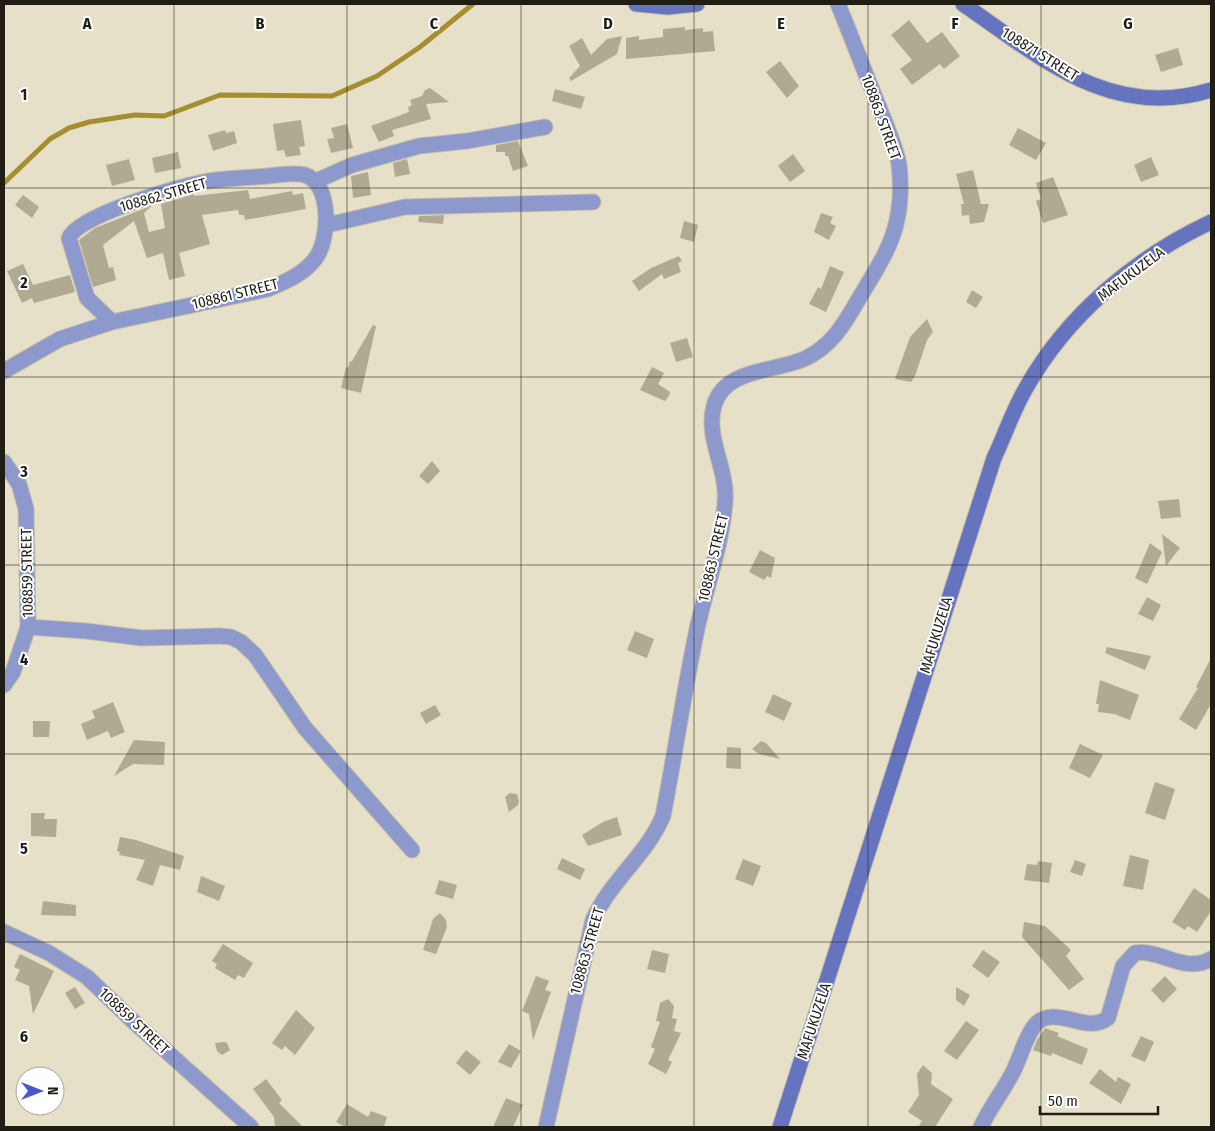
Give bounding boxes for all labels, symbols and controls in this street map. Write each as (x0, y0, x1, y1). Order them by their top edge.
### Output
text: A (82, 14, 92, 33)
text: B (256, 14, 265, 33)
text: C (430, 14, 439, 33)
text: D (603, 14, 613, 33)
text: E (777, 14, 785, 33)
text: F (951, 14, 959, 33)
text: G (1123, 14, 1133, 33)
street label: 108871 STREET (998, 23, 1082, 85)
street label: 108863 STREET (857, 72, 905, 162)
text: 1 (21, 85, 27, 104)
street label: 108862 STREET (118, 174, 208, 216)
street label: MAFUKUZELA (1094, 243, 1168, 305)
text: 2 (19, 273, 28, 292)
street label: 108861 STREET (190, 275, 280, 313)
text: 3 (19, 462, 28, 481)
street label: 108863 STREET (694, 512, 732, 604)
street label: 108859 STREET (17, 528, 37, 618)
street label: MAFUKUZELA (916, 594, 956, 675)
text: 4 (20, 650, 28, 669)
text: 5 (20, 839, 28, 858)
street label: 108863 STREET (566, 905, 608, 997)
street label: MAFUKUZELA (793, 981, 835, 1061)
street label: 108859 STREET (95, 984, 173, 1058)
text: 6 (20, 1027, 28, 1046)
north arrow (15, 1066, 65, 1116)
scale bar (1040, 1084, 1158, 1116)
text: N (44, 1087, 61, 1095)
text: 50 m (1048, 1092, 1078, 1110)

